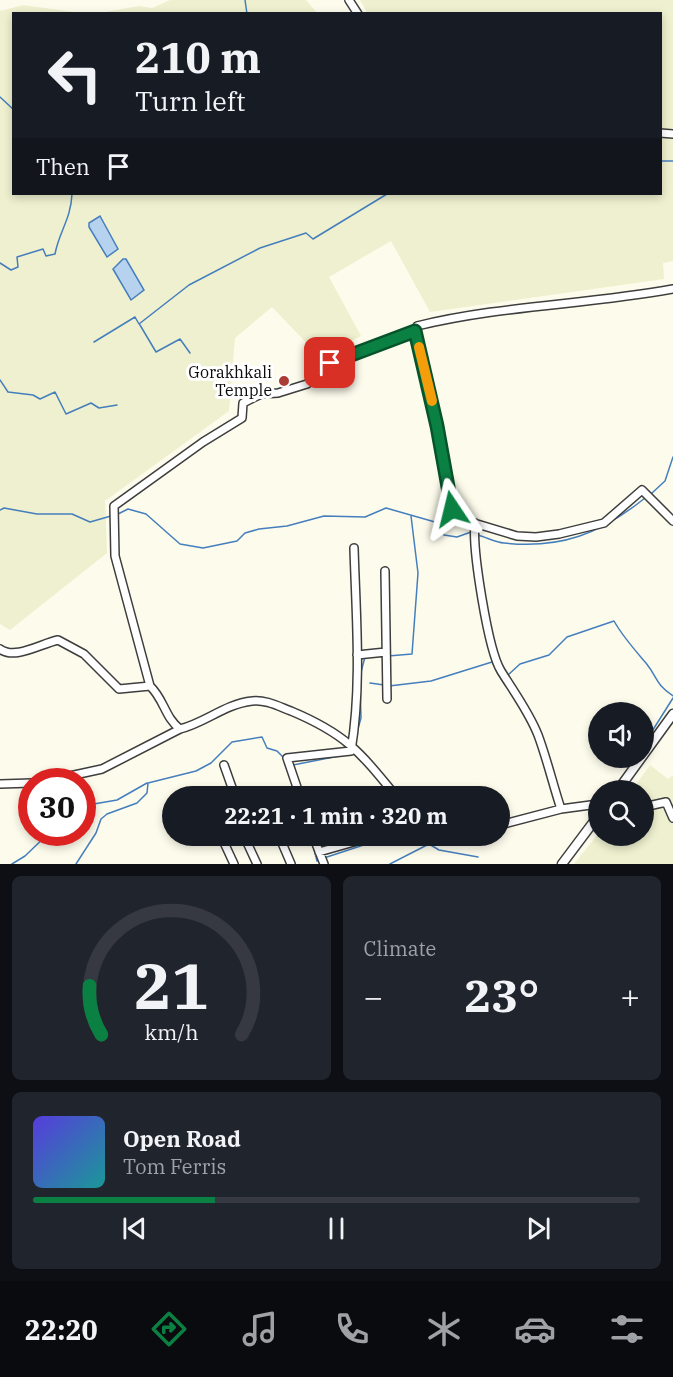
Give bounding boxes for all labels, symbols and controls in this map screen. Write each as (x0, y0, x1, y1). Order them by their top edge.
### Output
text: 210 m (135, 30, 261, 85)
icon: left (36, 36, 114, 114)
text: Turn left (135, 83, 246, 118)
icon: arrive (102, 150, 135, 183)
text: Then (36, 152, 90, 181)
pin (304, 337, 355, 388)
icon: arrive (313, 346, 346, 379)
place label: Gorakhkali Temple (188, 362, 272, 400)
marker: Gorakhkali Temple (277, 374, 291, 388)
position arrow (420, 477, 484, 541)
map controls (588, 702, 654, 846)
button: sound (588, 702, 654, 768)
speed limit sign: 30 (18, 768, 96, 846)
button: search (588, 780, 654, 846)
text: 22:21 · 1 min · 320 m (224, 801, 448, 830)
text: Climate (364, 935, 436, 962)
text: 21 (134, 945, 209, 1026)
text: 23° (464, 966, 539, 1024)
text: − (364, 975, 383, 1018)
text: + (620, 975, 640, 1018)
text: km/h (144, 1018, 198, 1046)
text: Open Road (123, 1124, 241, 1153)
text: Tom Ferris (123, 1153, 226, 1180)
icon: previous (118, 1212, 151, 1245)
icon: pause (320, 1212, 353, 1245)
icon: next (522, 1212, 555, 1245)
icon: directions (148, 1308, 190, 1350)
icon: music (239, 1308, 281, 1350)
icon: phone (331, 1308, 373, 1350)
icon: climate (423, 1308, 465, 1350)
icon: car (514, 1308, 556, 1350)
icon: filters (606, 1308, 648, 1350)
text: 22:20 (25, 1312, 98, 1347)

